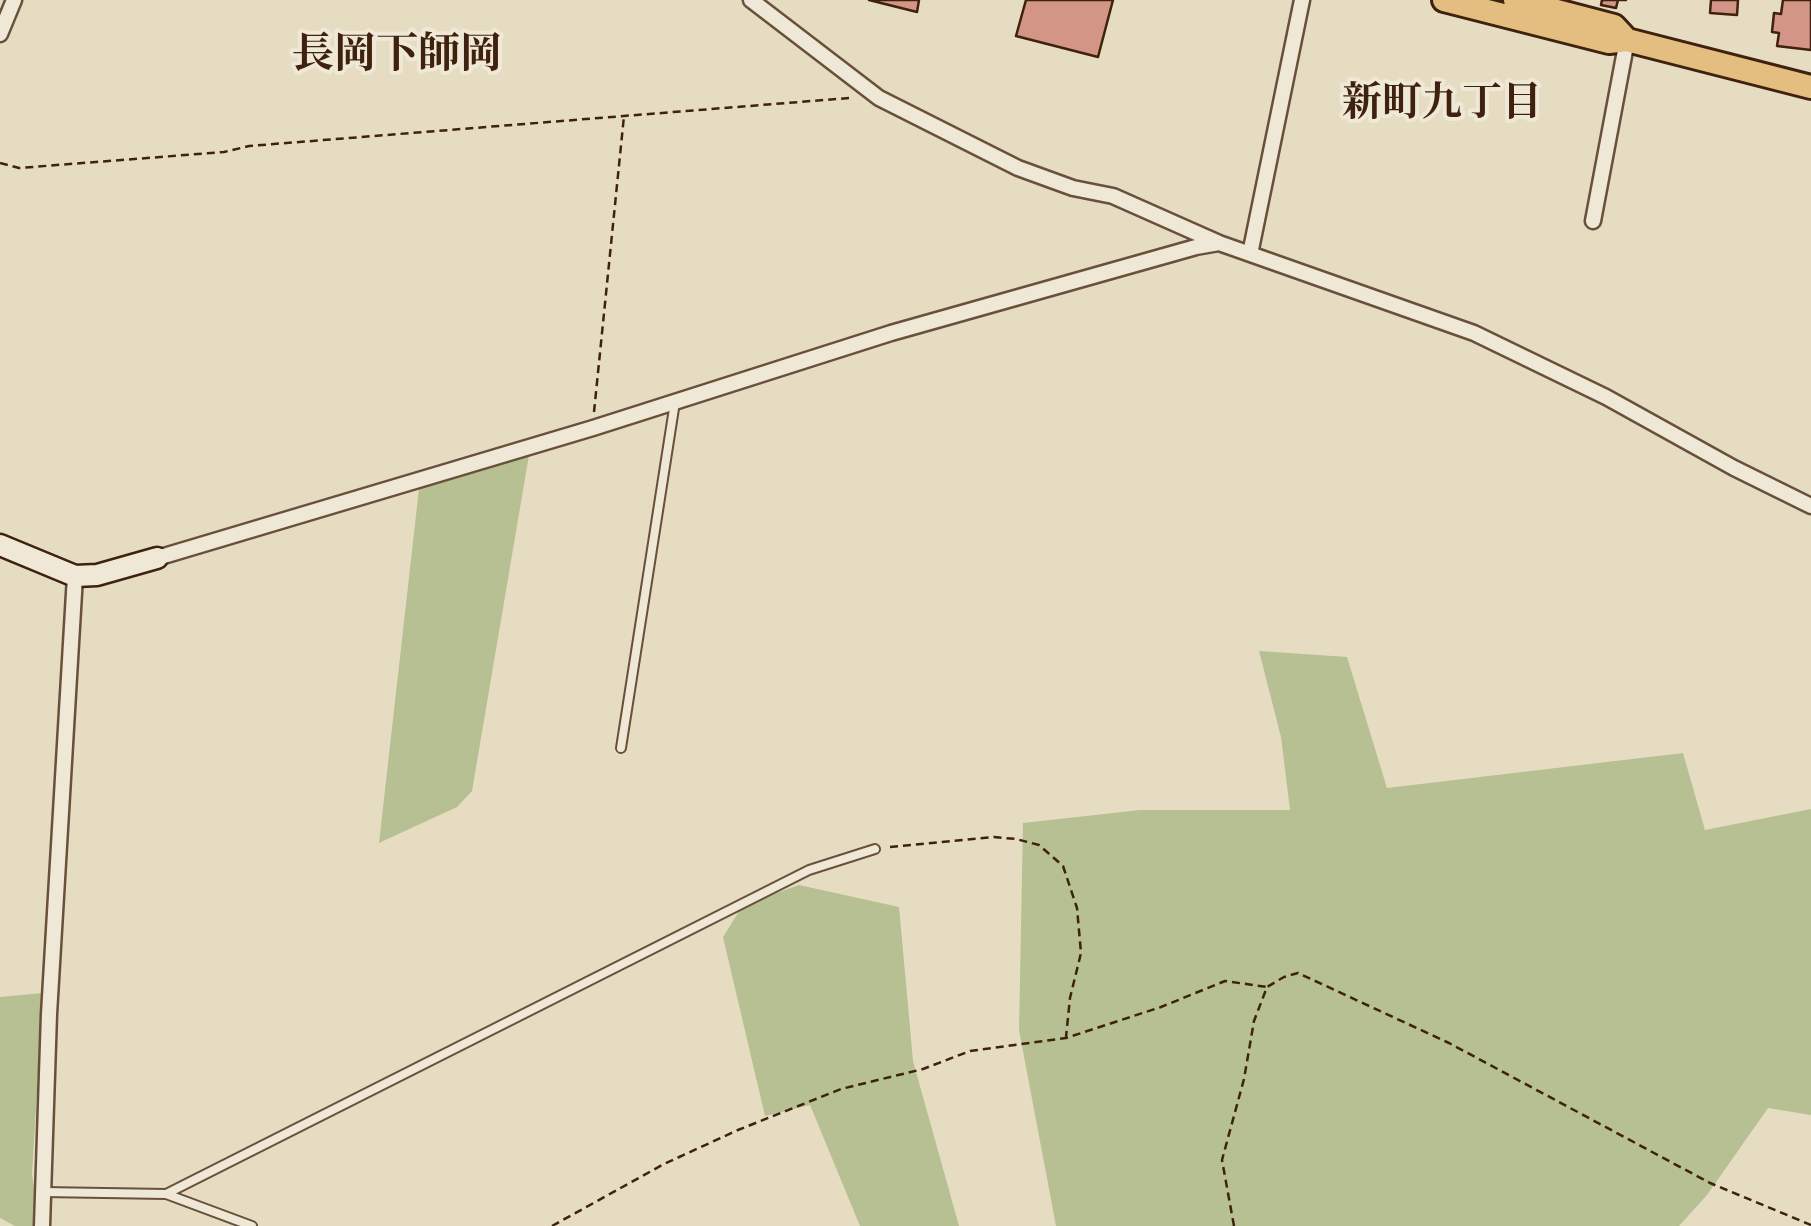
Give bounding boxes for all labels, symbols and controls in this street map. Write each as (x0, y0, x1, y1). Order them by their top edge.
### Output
district label: 長岡下師岡 (292, 33, 502, 83)
district label: 新町九丁目 (1342, 83, 1542, 131)

